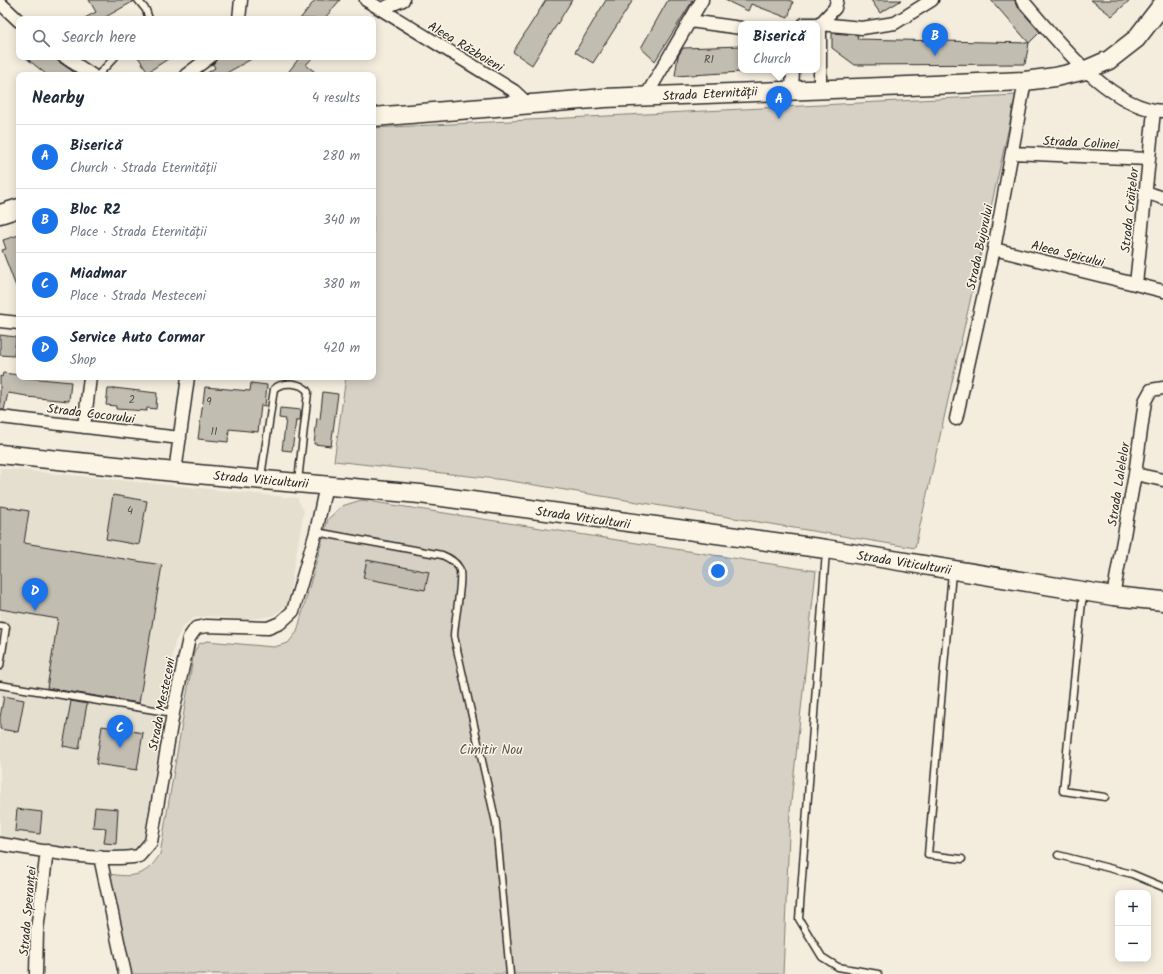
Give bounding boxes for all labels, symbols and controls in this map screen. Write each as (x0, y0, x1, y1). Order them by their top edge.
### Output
search box (16, 16, 376, 60)
street label: Aleea Războieni (423, 16, 508, 79)
popup (738, 21, 820, 73)
pin: B (922, 23, 948, 56)
text: Biserică (753, 25, 805, 49)
text: Search here (62, 26, 136, 50)
icon: search (30, 27, 52, 49)
text: Church (753, 49, 791, 70)
house number: R1 (704, 51, 714, 69)
street label: Strada Eternității (662, 81, 759, 107)
text: Nearby (32, 85, 84, 112)
pin: A (766, 86, 792, 119)
text: 4 results (312, 88, 360, 109)
street label: Strada Colinei (1042, 131, 1120, 156)
text: Biserică (70, 134, 122, 158)
text: A (41, 146, 49, 167)
text: 280 m (323, 146, 360, 167)
text: Church · Strada Eternității (70, 158, 217, 179)
street label: Strada Crăițelor (1116, 166, 1145, 254)
text: Bloc R2 (70, 198, 121, 222)
street label: Strada Bujorului (961, 202, 1000, 292)
text: B (41, 210, 49, 231)
text: 340 m (323, 210, 360, 231)
text: Place · Strada Eternității (70, 222, 207, 243)
street label: Aleea Spicului (1029, 235, 1107, 274)
text: Miadmar (70, 262, 126, 286)
text: C (41, 274, 49, 295)
text: 380 m (323, 274, 360, 295)
text: Place · Strada Mesteceni (70, 286, 206, 307)
text: Service Auto Cormar (70, 326, 205, 350)
text: D (41, 338, 49, 359)
text: 420 m (323, 338, 360, 359)
text: Shop (70, 350, 96, 371)
house number: 2 (129, 391, 135, 409)
house number: 9 (206, 393, 212, 411)
street label: Strada Cocorului (46, 399, 137, 430)
house number: 11 (211, 423, 217, 441)
street label: Strada Lalelelor (1102, 440, 1137, 528)
street label: Strada Viticulturii (213, 466, 310, 495)
street label: Strada Viticulturii (534, 501, 632, 536)
house number: 4 (127, 502, 133, 520)
street label: Strada Viticulturii (855, 546, 953, 581)
your location (708, 561, 728, 581)
pin: D (22, 578, 48, 611)
street label: Strada Mesteceni (143, 655, 182, 753)
pin: C (107, 715, 133, 748)
park label: Cimitir Nou (460, 740, 523, 761)
street label: Strada Speranței (14, 864, 43, 957)
map controls (1115, 890, 1151, 962)
button: + (1115, 890, 1151, 926)
button: − (1115, 926, 1151, 962)

